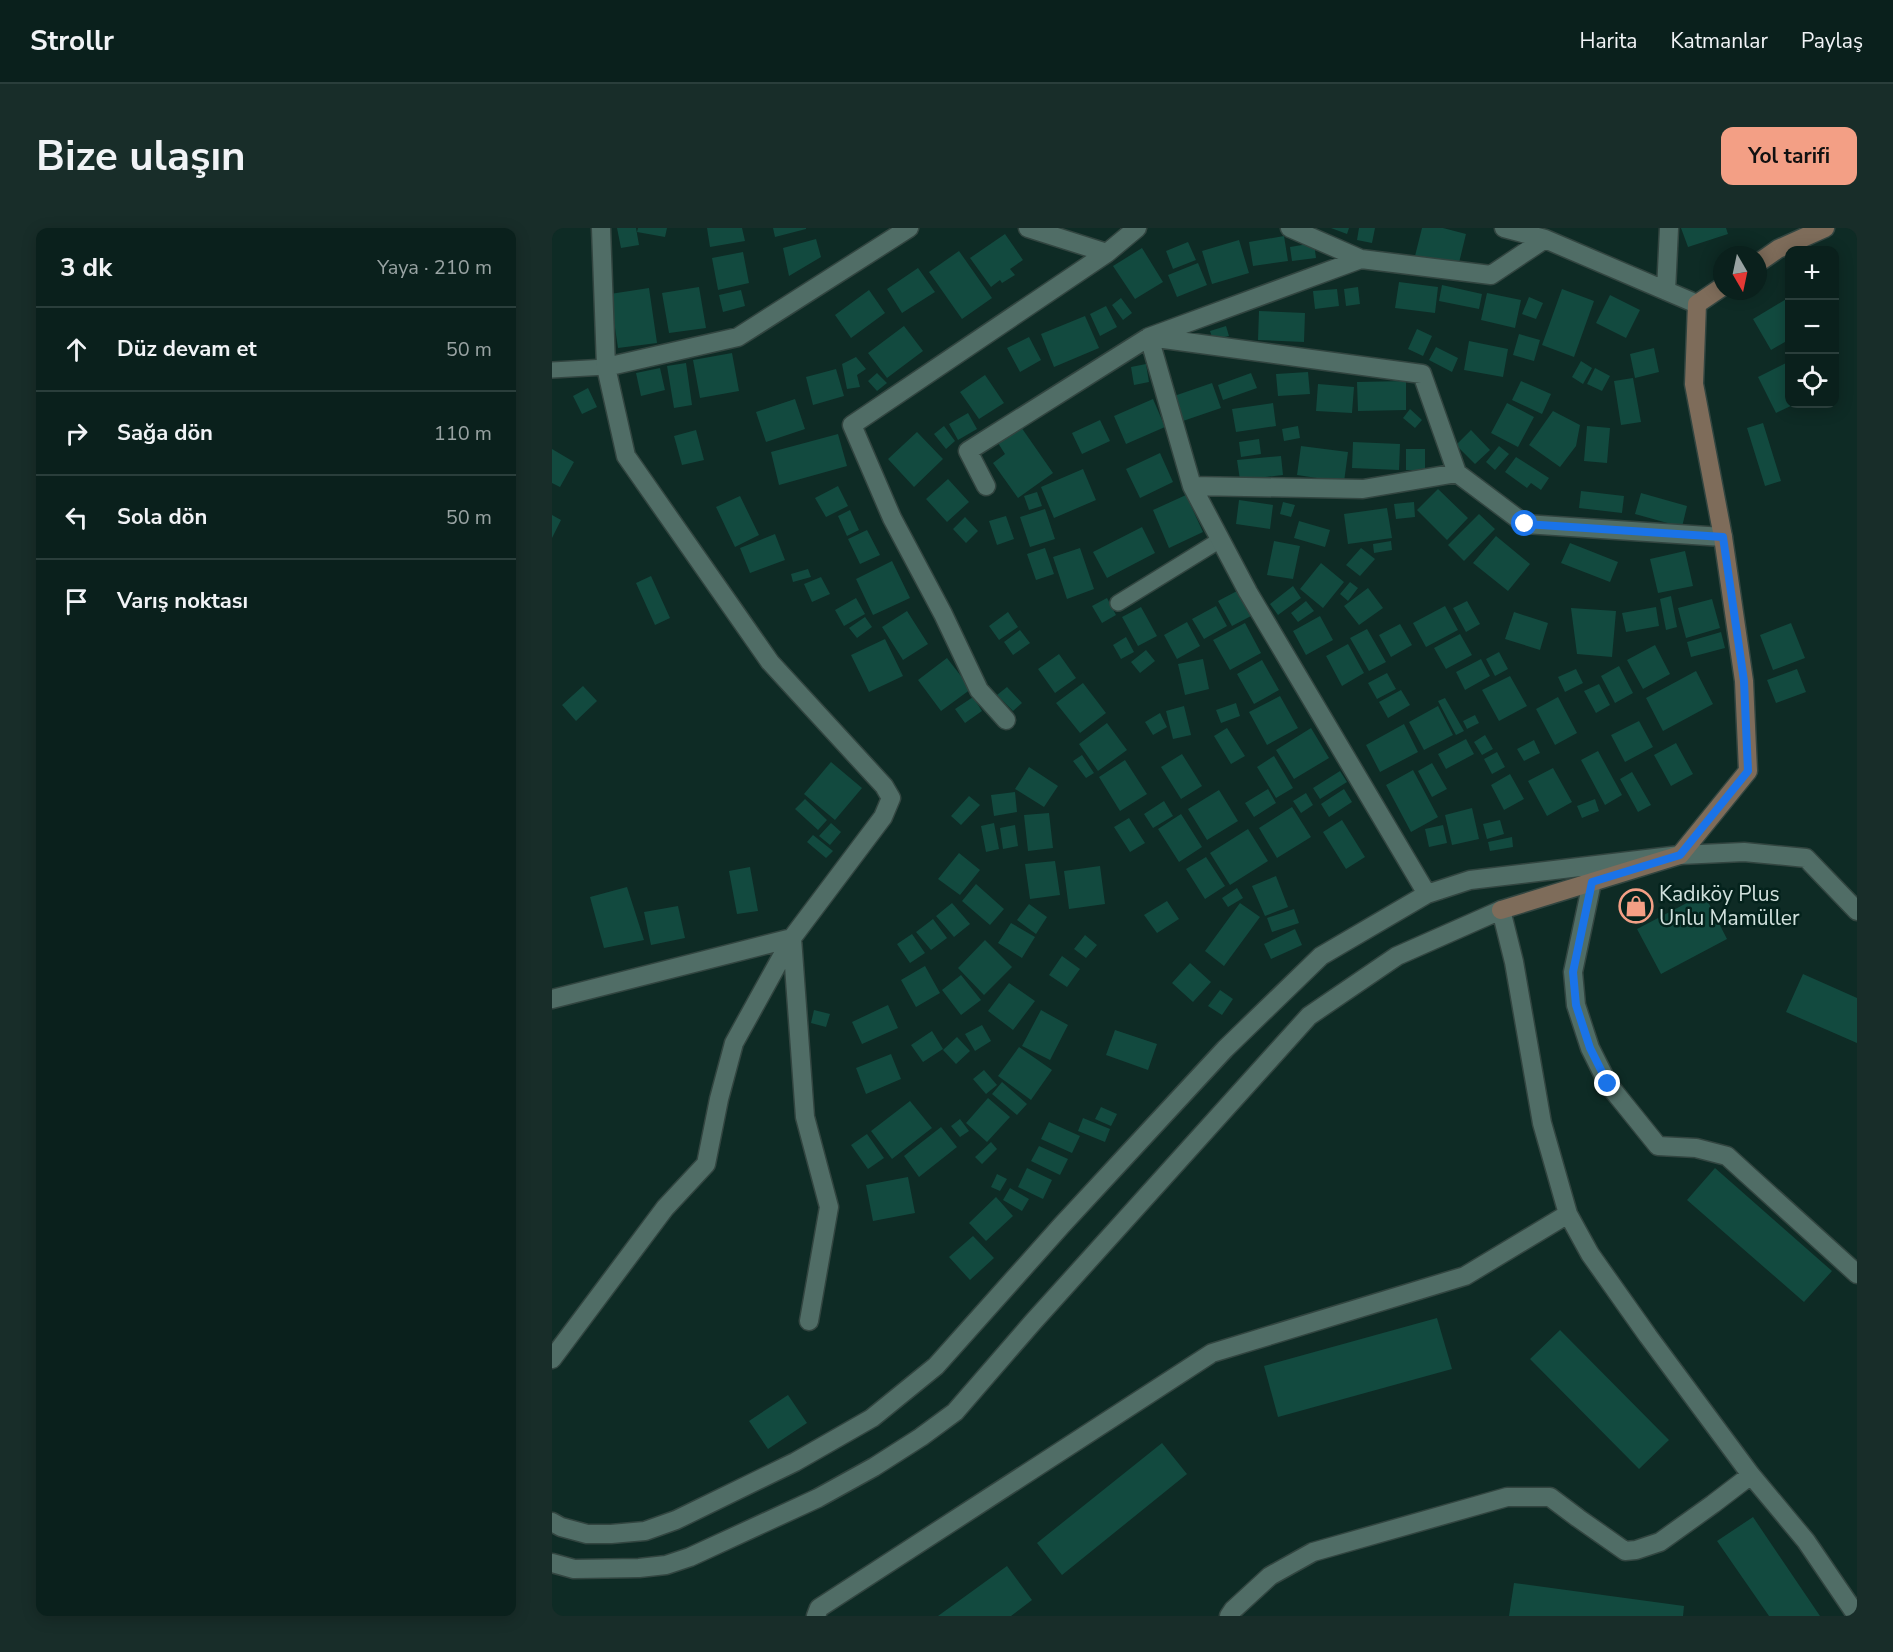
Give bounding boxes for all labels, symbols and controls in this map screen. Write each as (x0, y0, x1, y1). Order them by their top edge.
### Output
text: Strollr (30, 22, 114, 60)
text: Harita (1579, 27, 1637, 55)
text: Katmanlar (1670, 27, 1768, 55)
text: Paylaş (1801, 27, 1863, 55)
button: Yol tarifi (1721, 127, 1857, 185)
text: Bize ulaşın (36, 128, 246, 185)
north arrow (1713, 246, 1767, 300)
map controls (1785, 246, 1839, 408)
button: + (1785, 246, 1839, 300)
text: 3 dk (60, 250, 112, 285)
text: Yaya · 210 m (377, 254, 492, 281)
button: − (1785, 300, 1839, 354)
icon: ahead (60, 333, 93, 366)
text: Düz devam et (117, 334, 257, 364)
text: 50 m (446, 336, 492, 363)
button: locate (1785, 354, 1839, 408)
icon: right (60, 417, 93, 450)
text: Sağa dön (117, 418, 213, 448)
text: 110 m (434, 420, 492, 447)
icon: left (60, 501, 93, 534)
text: Sola dön (117, 502, 207, 532)
text: 50 m (446, 504, 492, 531)
route start (1511, 510, 1537, 536)
icon: arrive (60, 585, 93, 618)
text: Varış noktası (117, 586, 248, 616)
place label: Kadıköy Plus Unlu Mamüller (1659, 880, 1800, 932)
shop icon: Kadıköy Plus Unlu Mamüller (1618, 888, 1654, 924)
route end (1594, 1070, 1620, 1096)

